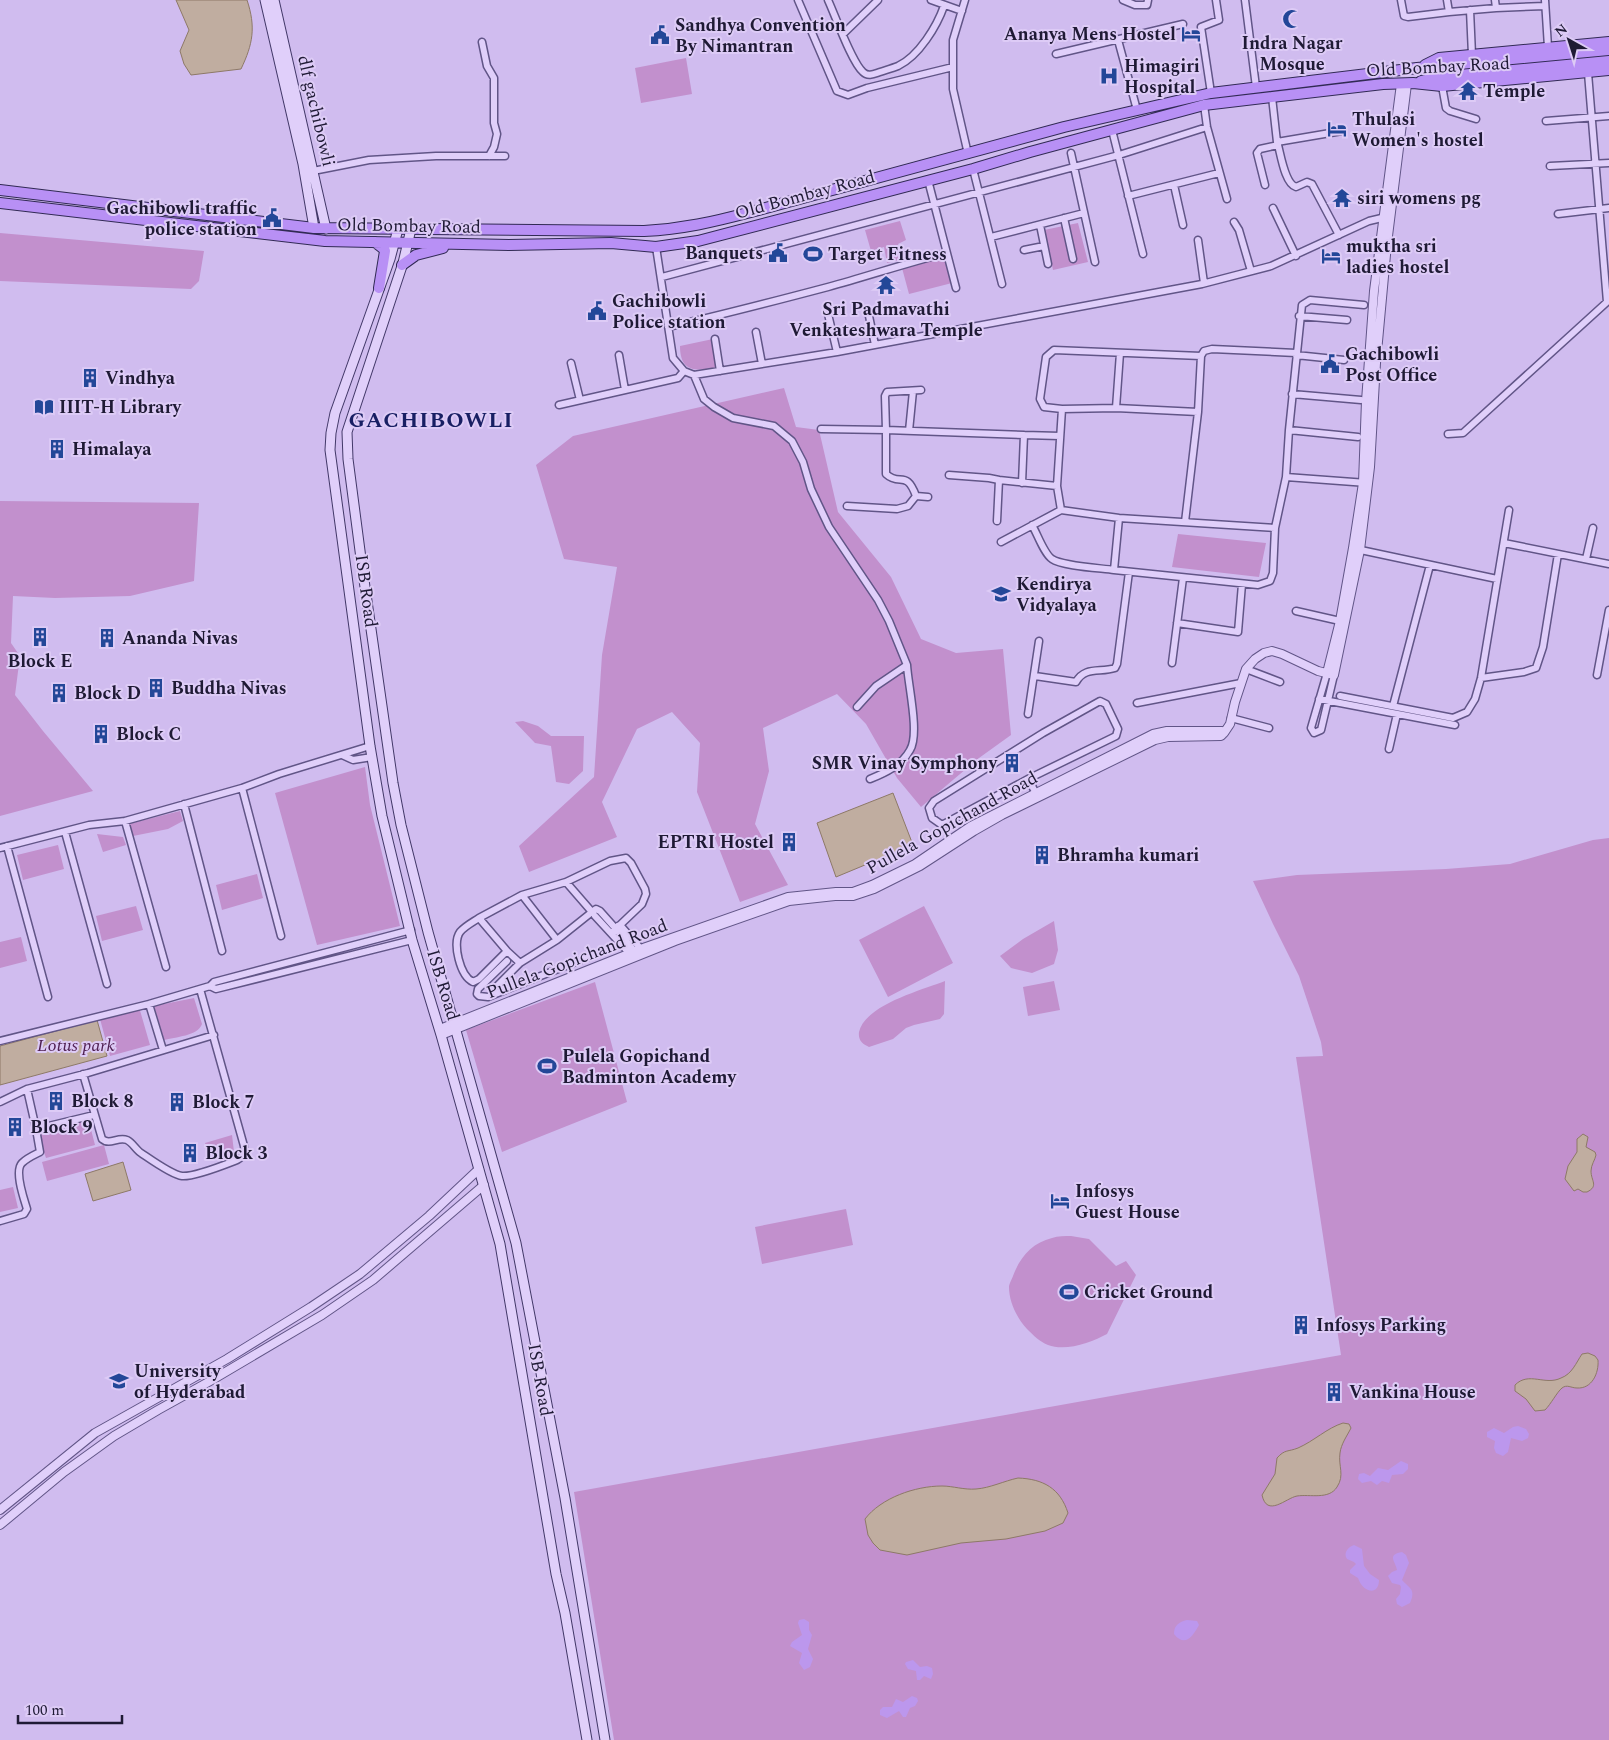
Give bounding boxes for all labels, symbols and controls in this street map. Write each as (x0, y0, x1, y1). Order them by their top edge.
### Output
mosque icon: Indra Nagar Mosque (1281, 8, 1303, 30)
place label: Sandhya Convention By Nimantran (675, 12, 846, 60)
north arrow (1544, 15, 1594, 65)
text: N (1550, 19, 1572, 42)
place label: Ananya Mens Hostel (1004, 21, 1176, 48)
hotel icon: Ananya Mens Hostel (1180, 23, 1202, 45)
public building icon: Sandhya Convention By Nimantran (649, 24, 671, 46)
place label: Indra Nagar Mosque (1242, 30, 1343, 78)
street label: Old Bombay Road (1365, 50, 1511, 84)
street label: dlf gachibowli (290, 53, 342, 169)
place label: Himagiri Hospital (1124, 53, 1200, 101)
hospital icon: Himagiri Hospital (1098, 65, 1120, 87)
place label: Temple (1483, 78, 1545, 105)
temple icon: Temple (1457, 80, 1479, 102)
place label: Thulasi Women's hostel (1352, 106, 1484, 154)
hotel icon: Thulasi Women's hostel (1326, 118, 1348, 140)
street label: Old Bombay Road (732, 163, 878, 227)
place label: siri womens pg (1357, 185, 1481, 212)
temple icon: siri womens pg (1331, 187, 1353, 209)
place label: Gachibowli traffic police station (106, 195, 257, 243)
public building icon: Gachibowli traffic police station (261, 207, 283, 229)
street label: Old Bombay Road (337, 211, 481, 241)
place label: muktha sri ladies hostel (1346, 233, 1449, 281)
place label: Banquets (685, 240, 763, 267)
place label: Target Fitness (828, 241, 947, 268)
public building icon: Banquets (767, 242, 789, 264)
sports icon: Target Fitness (802, 243, 824, 265)
hotel icon: muktha sri ladies hostel (1320, 245, 1342, 267)
temple icon: Sri Padmavathi Venkateshwara Temple (875, 274, 897, 296)
place label: Gachibowli Police station (612, 288, 726, 336)
place label: Sri Padmavathi Venkateshwara Temple (789, 296, 983, 344)
public building icon: Gachibowli Police station (586, 300, 608, 322)
place label: Gachibowli Post Office (1345, 341, 1439, 389)
public building icon: Gachibowli Post Office (1319, 353, 1341, 375)
place label: Vindhya (105, 365, 176, 392)
building icon: Vindhya (79, 367, 101, 389)
place label: IIIT-H Library (59, 394, 183, 421)
library icon: IIIT-H Library (33, 396, 55, 418)
district label: GACHIBOWLI (349, 404, 514, 437)
place label: Himalaya (72, 436, 152, 463)
building icon: Himalaya (46, 438, 68, 460)
street label: ISB Road (348, 553, 384, 629)
place label: Kendirya Vidyalaya (1016, 571, 1097, 619)
school or university icon: Kendirya Vidyalaya (990, 583, 1012, 605)
place label: Ananda Nivas (122, 625, 238, 652)
building icon: Block E (29, 626, 51, 648)
building icon: Ananda Nivas (96, 627, 118, 649)
place label: Block E (8, 648, 72, 675)
place label: Buddha Nivas (171, 675, 287, 702)
building icon: Buddha Nivas (145, 677, 167, 699)
place label: Block D (74, 680, 141, 707)
building icon: Block D (48, 682, 70, 704)
place label: Block C (116, 721, 181, 748)
building icon: Block C (90, 723, 112, 745)
place label: SMR Vinay Symphony (812, 750, 998, 777)
building icon: SMR Vinay Symphony (1001, 752, 1023, 774)
street label: Pullela Gopichand Road (861, 765, 1043, 881)
place label: EPTRI Hostel (657, 829, 774, 856)
building icon: EPTRI Hostel (778, 831, 800, 853)
place label: Bhramha kumari (1057, 842, 1199, 869)
building icon: Bhramha kumari (1031, 844, 1053, 866)
street label: Pullela Gopichand Road (482, 912, 672, 1006)
street label: ISB Road (419, 946, 467, 1024)
park label: Lotus park (37, 1032, 115, 1059)
place label: Pulela Gopichand Badminton Academy (562, 1043, 737, 1091)
sports icon: Pulela Gopichand Badminton Academy (536, 1055, 558, 1077)
place label: Block 8 (71, 1088, 134, 1115)
place label: Block 7 (192, 1089, 255, 1116)
building icon: Block 8 (45, 1090, 67, 1112)
building icon: Block 7 (166, 1091, 188, 1113)
place label: Block 9 (30, 1114, 93, 1141)
building icon: Block 9 (4, 1116, 26, 1138)
place label: Block 3 (205, 1140, 268, 1167)
building icon: Block 3 (179, 1142, 201, 1164)
place label: Infosys Guest House (1075, 1178, 1180, 1226)
hotel icon: Infosys Guest House (1049, 1190, 1071, 1212)
place label: Cricket Ground (1084, 1279, 1214, 1306)
sports icon: Cricket Ground (1058, 1281, 1080, 1303)
place label: Infosys Parking (1316, 1312, 1446, 1339)
building icon: Infosys Parking (1290, 1314, 1312, 1336)
street label: ISB Road (520, 1341, 560, 1419)
place label: University of Hyderabad (134, 1358, 246, 1406)
school or university icon: University of Hyderabad (108, 1370, 130, 1392)
place label: Vankina House (1349, 1379, 1476, 1406)
building icon: Vankina House (1323, 1381, 1345, 1403)
scale bar (18, 1692, 121, 1724)
text: 100 m (25, 1699, 64, 1722)

